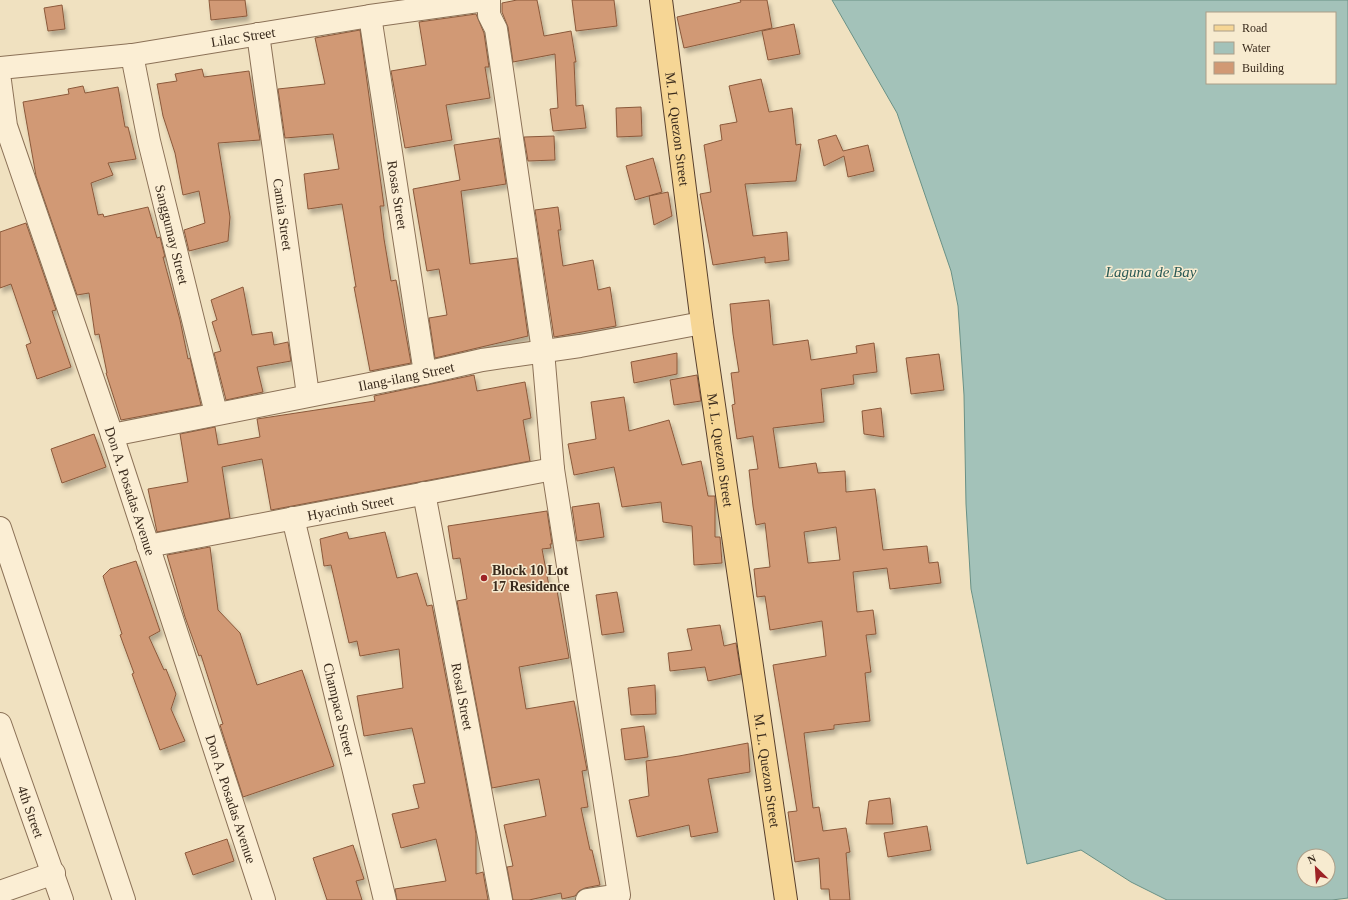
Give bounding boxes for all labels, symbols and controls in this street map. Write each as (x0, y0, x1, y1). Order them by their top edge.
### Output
legend (1206, 12, 1336, 84)
text: Road (1242, 21, 1267, 35)
street label: Lilac Street (210, 25, 276, 50)
text: Water (1242, 41, 1270, 55)
text: Building (1242, 61, 1284, 75)
street label: M. L. Quezon Street (662, 71, 692, 187)
street label: Rosas Street (384, 159, 410, 231)
street label: Camia Street (270, 177, 295, 252)
street label: Sanggumay Street (152, 183, 191, 286)
water label: Laguna de Bay (1105, 264, 1197, 280)
street label: Ilang-ilang Street (357, 360, 456, 394)
street label: M. L. Quezon Street (704, 392, 736, 508)
street label: Don A. Posadas Avenue (102, 425, 158, 557)
street label: Hyacinth Street (306, 492, 395, 524)
place label: Block 10 Lot 17 Residence (492, 563, 569, 594)
marker: Block 10 Lot 17 Residence (479, 573, 489, 583)
street label: Champaca Street (320, 662, 357, 758)
street label: Rosal Street (448, 662, 476, 731)
street label: M. L. Quezon Street (751, 713, 782, 829)
street label: Don A. Posadas Avenue (202, 733, 259, 865)
street label: 4th Street (14, 784, 47, 840)
north arrow (1296, 848, 1336, 888)
text: N (1306, 852, 1318, 866)

